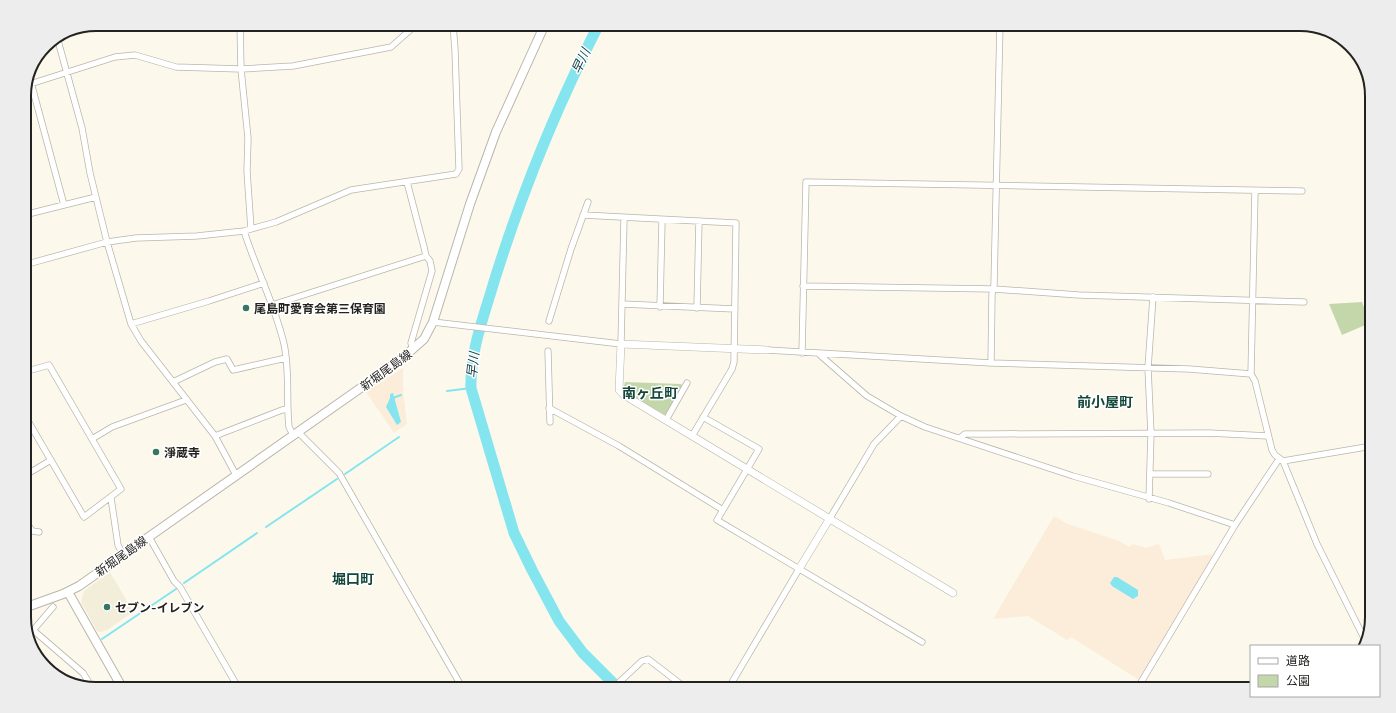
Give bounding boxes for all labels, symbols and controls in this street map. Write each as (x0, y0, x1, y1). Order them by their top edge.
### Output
water label: 早川 (568, 44, 595, 76)
place label: 尾島町愛育会第三保育園 (254, 301, 386, 316)
marker: 尾島町愛育会第三保育園 (241, 303, 251, 313)
street label: 新堀尾島線 (357, 346, 415, 394)
water label: 早川 (463, 349, 483, 379)
district label: 南ヶ丘町 (622, 384, 678, 402)
district label: 前小屋町 (1077, 393, 1133, 411)
place label: 淨蔵寺 (164, 445, 200, 460)
marker: 淨蔵寺 (151, 447, 161, 457)
street label: 新堀尾島線 (92, 533, 150, 579)
district label: 堀口町 (332, 570, 374, 588)
place label: セブン-イレブン (115, 600, 205, 615)
marker: セブン-イレブン (102, 602, 112, 612)
legend (1250, 645, 1380, 697)
text: 道路 (1286, 653, 1310, 668)
text: 公園 (1286, 673, 1310, 688)

